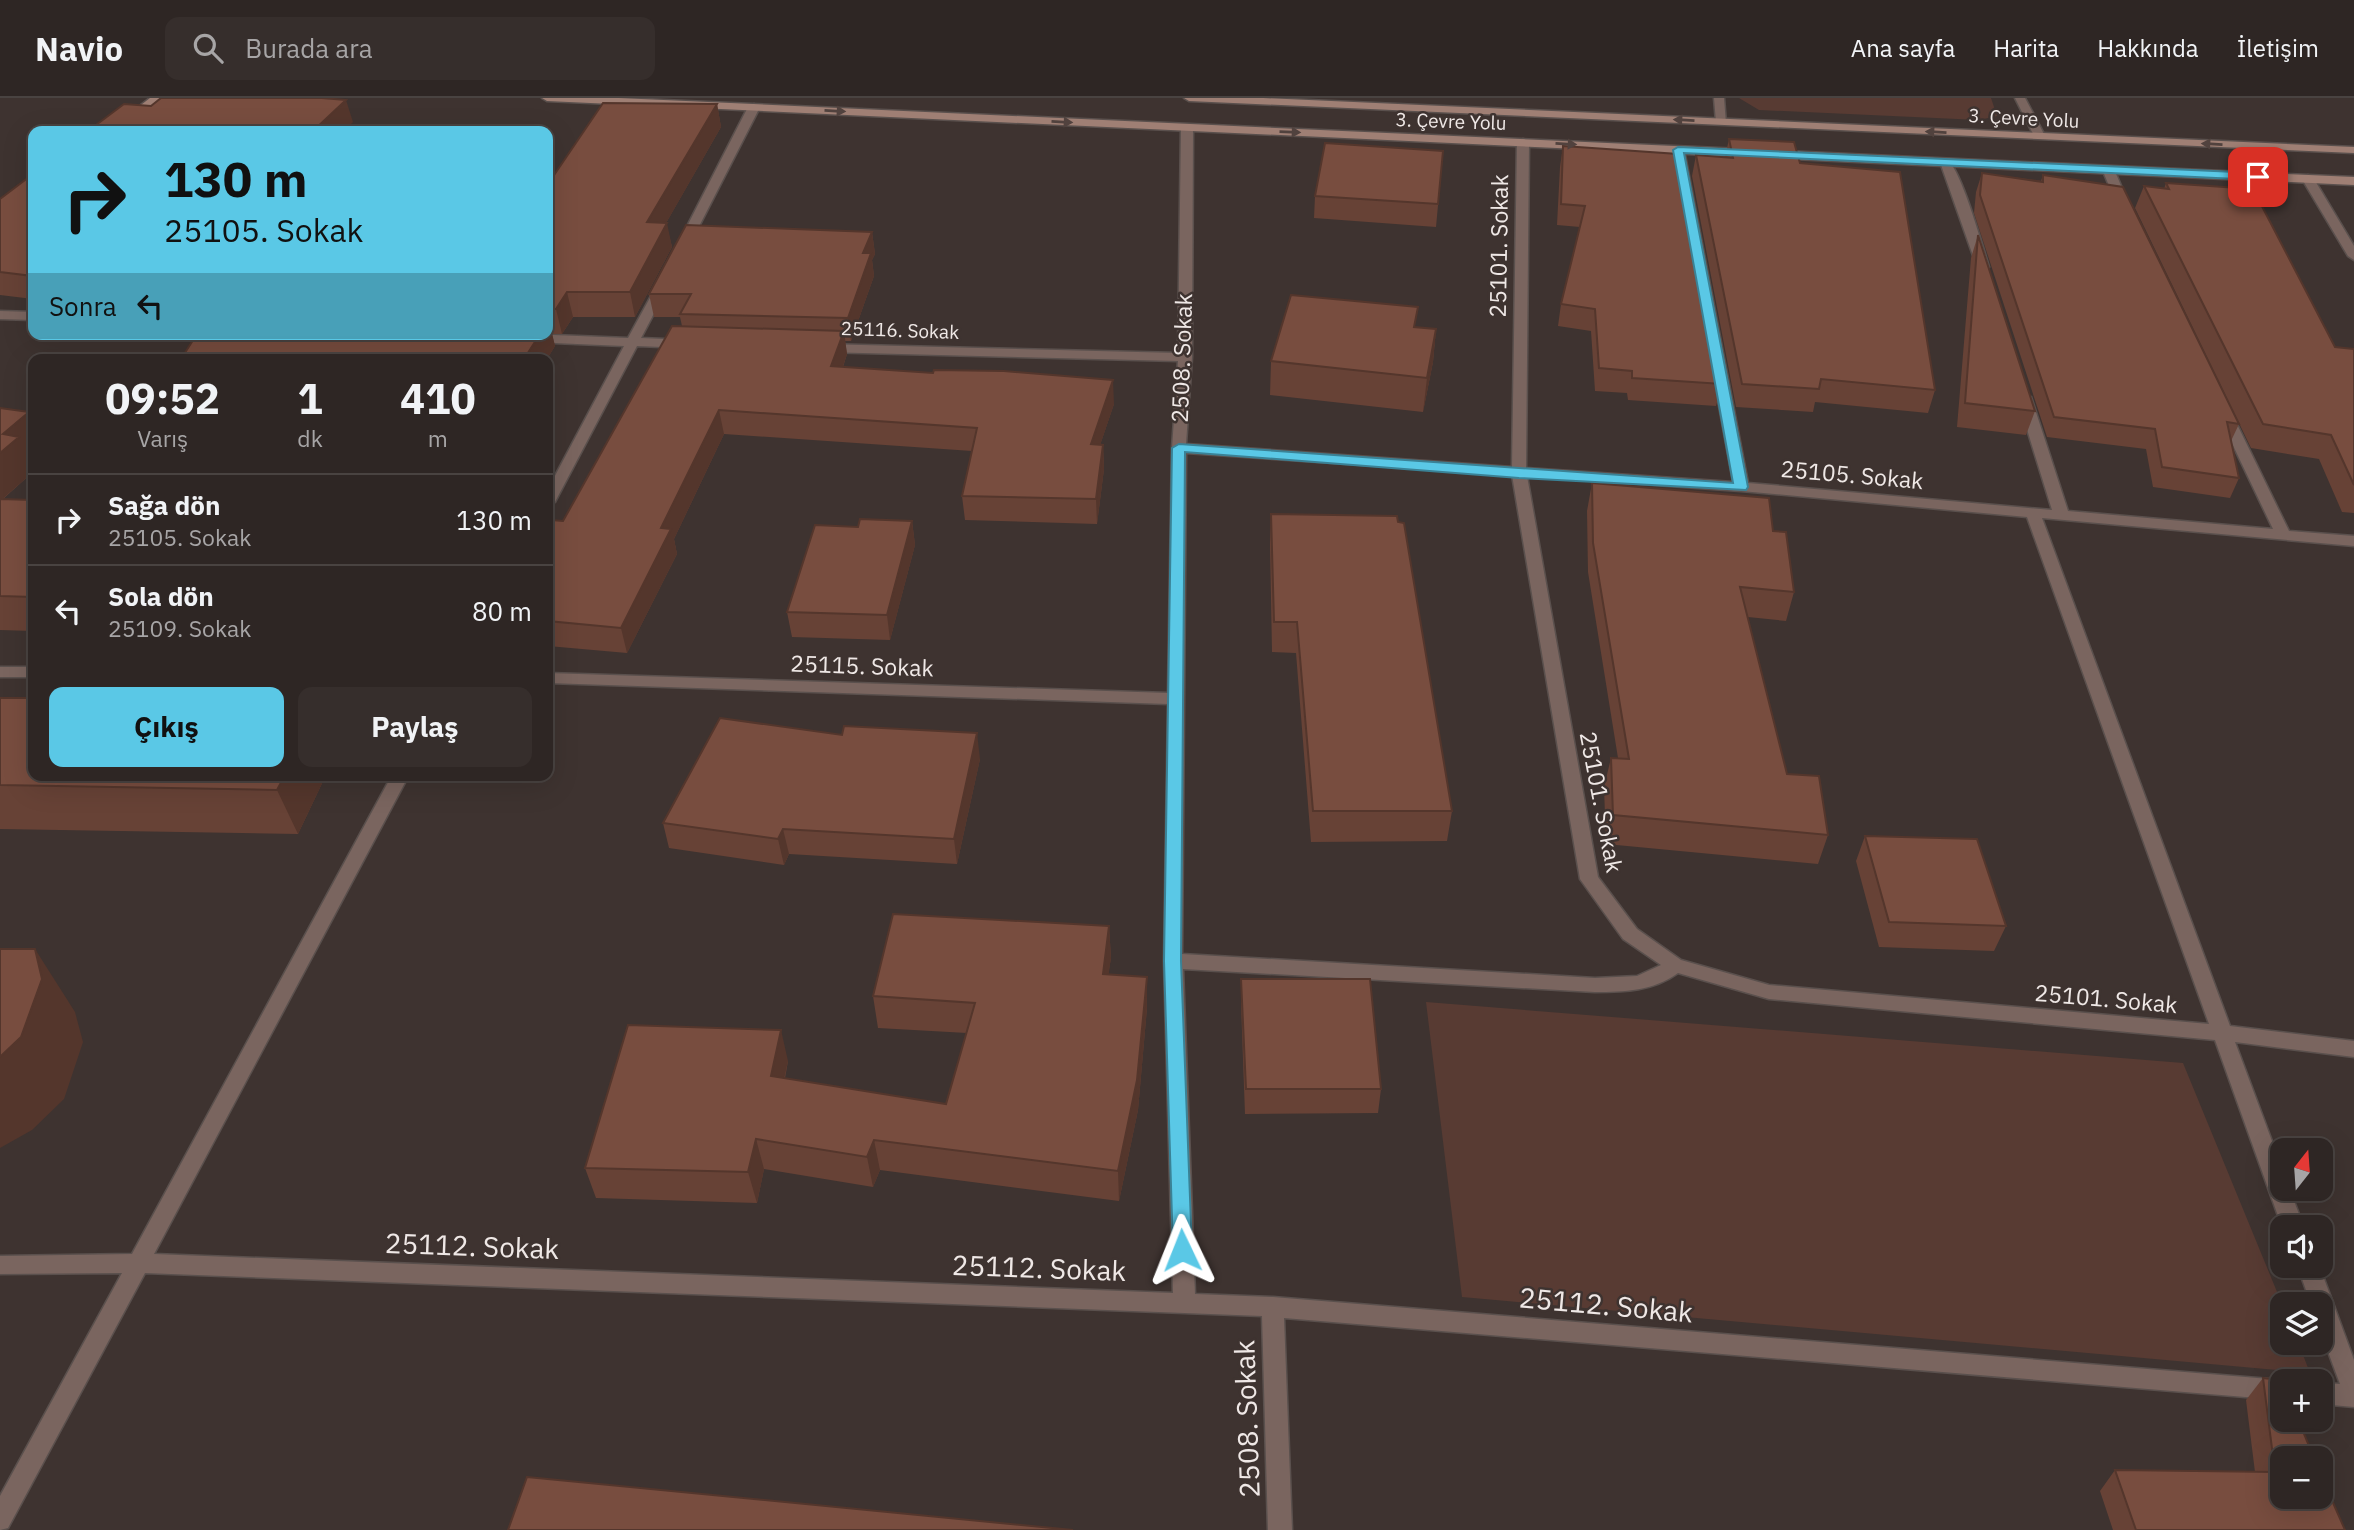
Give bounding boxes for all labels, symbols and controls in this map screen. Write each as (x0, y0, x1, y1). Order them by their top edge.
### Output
search box (165, 17, 655, 80)
text: Navio (35, 27, 123, 70)
icon: search (189, 29, 227, 67)
text: Burada ara (245, 31, 373, 65)
text: Ana sayfa (1851, 32, 1955, 64)
text: Harita (1993, 32, 2059, 64)
text: Hakkında (2097, 32, 2199, 64)
text: İletişim (2237, 32, 2319, 64)
street label: 3. Çevre Yolu (1968, 103, 2080, 133)
one-way arrow (824, 106, 846, 117)
street label: 3. Çevre Yolu (1395, 107, 1507, 135)
one-way arrow (1673, 115, 1695, 126)
one-way arrow (1052, 116, 1074, 127)
one-way arrow (1279, 126, 1301, 137)
one-way arrow (1925, 126, 1947, 137)
one-way arrow (1555, 139, 1577, 150)
one-way arrow (2201, 139, 2223, 150)
text: 130 m (164, 147, 308, 210)
pin (2228, 147, 2288, 207)
icon: right (49, 154, 140, 245)
icon: arrive (2239, 158, 2277, 196)
street label: 25101. Sokak (1482, 174, 1514, 318)
text: 25105. Sokak (164, 209, 363, 251)
icon: left (131, 287, 169, 325)
text: Sonra (49, 289, 117, 323)
street label: 2508. Sokak (1164, 293, 1198, 423)
street label: 25116. Sokak (840, 316, 960, 344)
text: 09:52 (105, 371, 220, 426)
text: 1 (297, 371, 323, 426)
text: 410 (400, 371, 476, 426)
text: Varış (137, 423, 188, 453)
text: dk (297, 423, 323, 453)
text: m (428, 423, 448, 453)
street label: 25105. Sokak (1779, 453, 1925, 495)
text: Sağa dön (108, 488, 220, 522)
icon: right (49, 501, 87, 539)
text: 130 m (456, 503, 532, 537)
text: 25105. Sokak (108, 522, 251, 552)
text: Sola dön (108, 579, 214, 613)
icon: left (49, 592, 87, 630)
text: 80 m (472, 594, 532, 628)
text: 25109. Sokak (108, 613, 251, 643)
street label: 25115. Sokak (790, 648, 934, 682)
button: Çıkış (49, 687, 284, 767)
button: Paylaş (298, 687, 532, 767)
street label: 25101. Sokak (1574, 729, 1630, 875)
street label: 25101. Sokak (2033, 977, 2179, 1019)
north arrow (2270, 1138, 2333, 1200)
map controls (2270, 1138, 2333, 1509)
position arrow (1145, 1213, 1219, 1287)
button: sound (2270, 1215, 2333, 1278)
street label: 25112. Sokak (384, 1224, 560, 1267)
street label: 25112. Sokak (951, 1246, 1127, 1289)
street label: 25112. Sokak (1518, 1278, 1695, 1331)
button: layers (2270, 1292, 2333, 1355)
street label: 2508. Sokak (1225, 1339, 1268, 1498)
button: + (2270, 1369, 2333, 1432)
button: − (2270, 1446, 2333, 1509)

